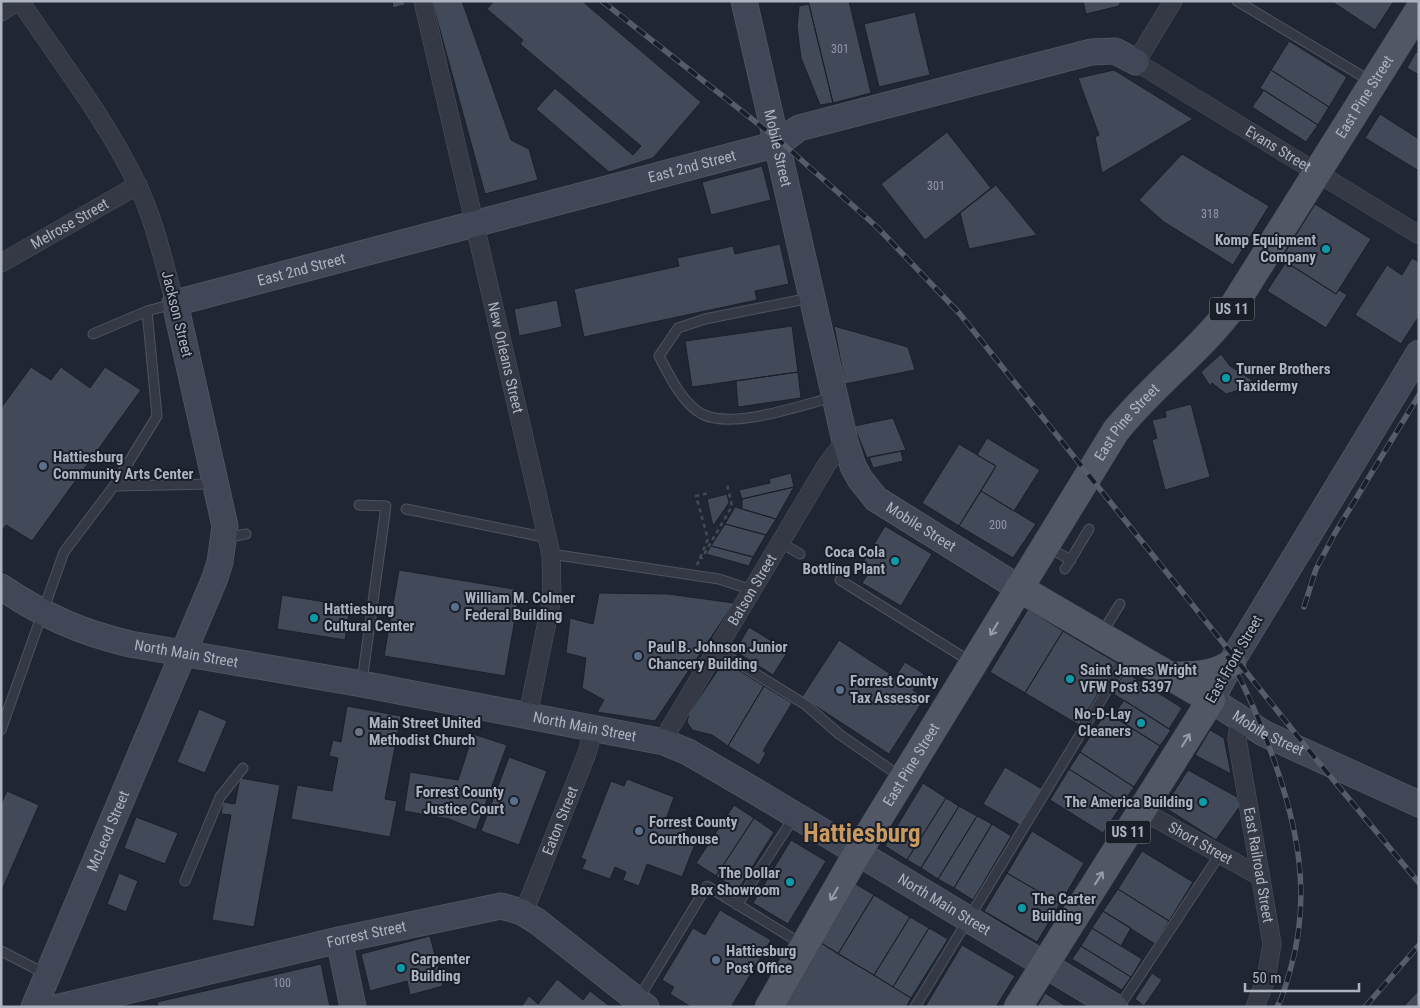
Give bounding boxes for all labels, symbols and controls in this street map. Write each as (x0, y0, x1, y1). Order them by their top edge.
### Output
house number: 301 (831, 42, 849, 56)
street label: East Pine Street (1332, 52, 1397, 142)
street label: Mobile Street (760, 108, 795, 189)
street label: Evans Street (1242, 122, 1314, 176)
street label: East 2nd Street (646, 146, 738, 187)
house number: 301 (927, 179, 945, 193)
street label: Melrose Street (28, 195, 112, 253)
house number: 318 (1201, 207, 1219, 221)
place label: Komp Equipment Company (1215, 231, 1316, 266)
marker: Komp Equipment Company (1320, 243, 1332, 255)
street label: East 2nd Street (256, 249, 347, 290)
street label: Jackson Street (158, 269, 196, 359)
road number: US 11 (1210, 298, 1254, 320)
street label: New Orleans Street (484, 300, 527, 415)
place label: Turner Brothers Taxidermy (1236, 360, 1331, 395)
marker: Turner Brothers Taxidermy (1220, 372, 1232, 384)
street label: East Pine Street (1091, 380, 1163, 464)
place label: Hattiesburg Community Arts Center (53, 448, 194, 483)
marker: Hattiesburg Community Arts Center (37, 460, 49, 472)
street label: Mobile Street (883, 498, 959, 555)
house number: 200 (989, 518, 1007, 532)
place label: Coca Cola Bottling Plant (803, 543, 885, 578)
street label: Batson Street (724, 551, 780, 629)
marker: Coca Cola Bottling Plant (889, 555, 901, 567)
place label: William M. Colmer Federal Building (465, 589, 575, 624)
place label: Hattiesburg Cultural Center (324, 600, 415, 635)
marker: William M. Colmer Federal Building (449, 601, 461, 613)
marker: Hattiesburg Cultural Center (308, 612, 320, 624)
street label: East Front Street (1202, 612, 1266, 706)
one-way arrow (988, 622, 998, 636)
street label: North Main Street (133, 636, 239, 671)
place label: Paul B. Johnson Junior Chancery Building (648, 638, 787, 673)
marker: Paul B. Johnson Junior Chancery Building (632, 650, 644, 662)
place label: Saint James Wright VFW Post 5397 (1080, 661, 1197, 696)
place label: Forrest County Tax Assessor (850, 672, 939, 707)
marker: Saint James Wright VFW Post 5397 (1064, 673, 1076, 685)
marker: Forrest County Tax Assessor (834, 684, 846, 696)
place label: No-D-Lay Cleaners (1074, 705, 1131, 740)
street label: Mobile Street (1229, 707, 1307, 760)
street label: North Main Street (531, 708, 638, 745)
place label: Main Street United Methodist Church (369, 714, 481, 749)
marker: No-D-Lay Cleaners (1135, 717, 1147, 729)
street label: East Pine Street (879, 720, 944, 810)
marker: Main Street United Methodist Church (353, 726, 365, 738)
one-way arrow (1180, 733, 1191, 747)
place label: Forrest County Justice Court (416, 783, 504, 818)
street label: Eaton Street (538, 784, 582, 858)
street label: McLeod Street (83, 788, 133, 874)
place label: The America Building (1064, 793, 1193, 811)
marker: Forrest County Justice Court (508, 795, 520, 807)
marker: The America Building (1197, 796, 1209, 808)
street label: East Railroad Street (1240, 806, 1277, 924)
place label: Forrest County Courthouse (649, 813, 738, 848)
street label: Short Street (1165, 818, 1236, 868)
district label: Hattiesburg (803, 819, 921, 848)
road number: US 11 (1106, 820, 1150, 844)
marker: Forrest County Courthouse (633, 825, 645, 837)
place label: The Dollar Box Showroom (691, 864, 780, 899)
street label: North Main Street (895, 870, 994, 939)
one-way arrow (1094, 871, 1104, 885)
marker: The Dollar Box Showroom (784, 876, 796, 888)
one-way arrow (829, 887, 839, 902)
place label: The Carter Building (1032, 890, 1096, 925)
marker: The Carter Building (1016, 902, 1028, 914)
street label: Forrest Street (325, 917, 408, 952)
place label: Hattiesburg Post Office (726, 942, 796, 977)
place label: Carpenter Building (411, 950, 470, 985)
marker: Hattiesburg Post Office (710, 954, 722, 966)
scale bar (1245, 960, 1359, 992)
marker: Carpenter Building (395, 962, 407, 974)
text: 50 m (1252, 969, 1282, 987)
house number: 100 (273, 976, 291, 990)

